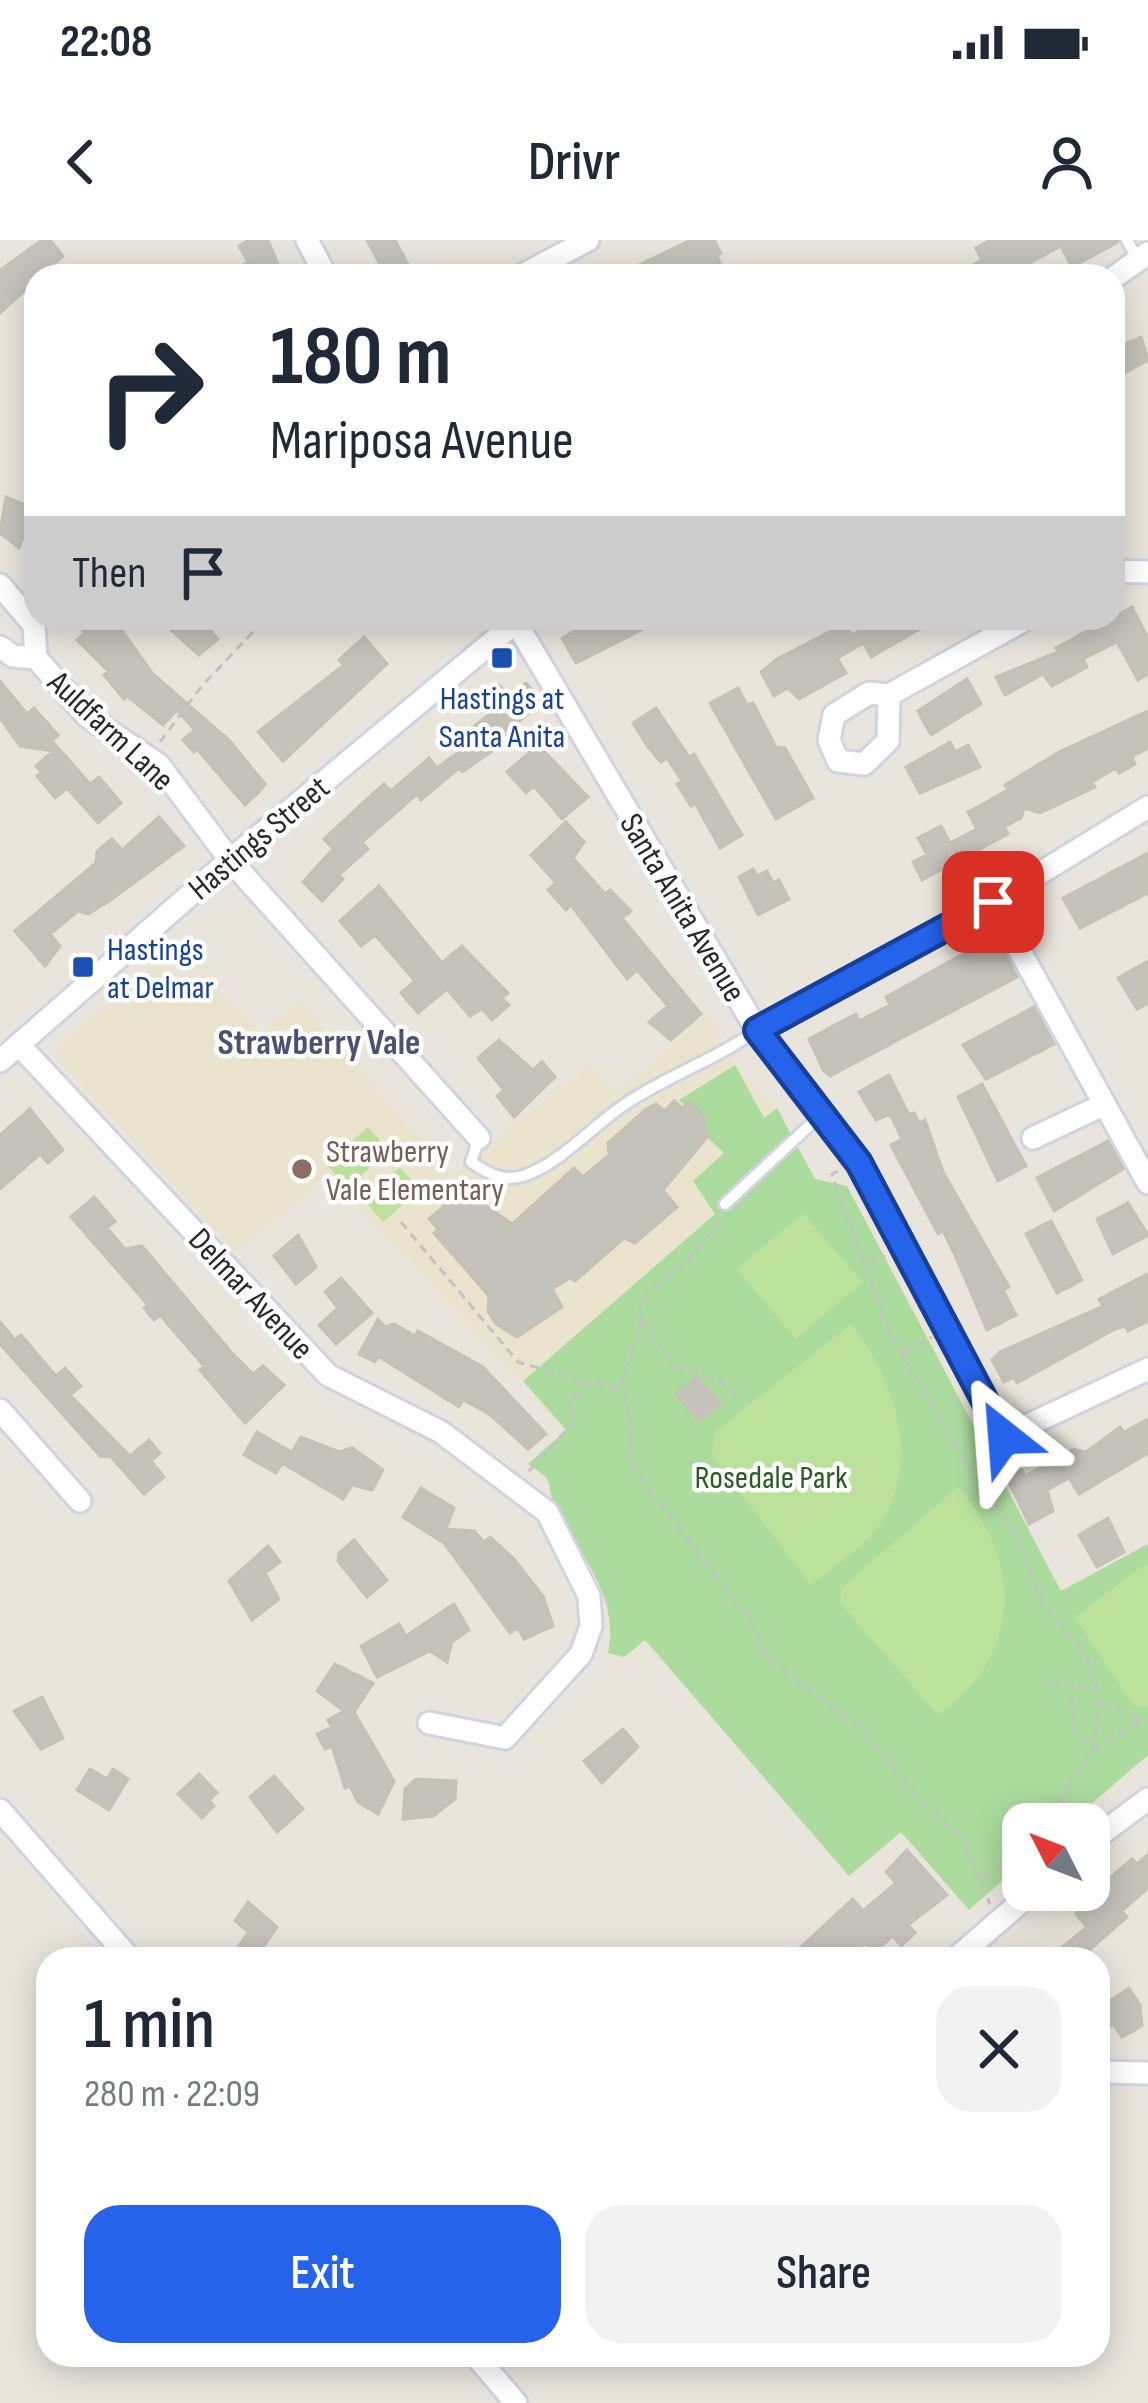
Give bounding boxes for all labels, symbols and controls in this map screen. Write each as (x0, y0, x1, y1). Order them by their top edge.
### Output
text: 22:08 (60, 15, 152, 70)
icon: back (48, 129, 114, 195)
icon: person (1034, 129, 1100, 195)
text: Drivr (528, 130, 620, 195)
text: 180 m (270, 307, 451, 408)
icon: right (72, 312, 228, 468)
text: Mariposa Avenue (270, 409, 574, 474)
icon: arrive (170, 540, 236, 606)
text: Then (72, 546, 146, 601)
marker: Hastings at Santa Anita (489, 645, 515, 671)
street label: Auldfarm Lane (39, 662, 182, 800)
place label: Hastings at Santa Anita (439, 679, 565, 757)
street label: Hastings Street (181, 768, 338, 909)
street label: Santa Anita Avenue (610, 807, 754, 1009)
pin (942, 851, 1044, 953)
icon: arrive (960, 869, 1026, 935)
place label: Hastings at Delmar (107, 930, 214, 1008)
marker: Hastings at Delmar (70, 954, 96, 980)
district label: Strawberry Vale (218, 1022, 420, 1065)
place label: Strawberry Vale Elementary (326, 1132, 504, 1210)
marker: Strawberry Vale Elementary (289, 1156, 315, 1182)
street label: Delmar Avenue (180, 1220, 321, 1368)
position arrow (941, 1374, 1067, 1500)
park label: Rosedale Park (694, 1458, 848, 1498)
north arrow (1002, 1803, 1110, 1911)
map controls (1002, 1803, 1110, 1911)
text: 1 min (84, 1982, 215, 2069)
button: close (936, 1986, 1062, 2112)
text: 280 m · 22:09 (84, 2071, 260, 2118)
button: Exit (84, 2205, 561, 2343)
button: Share (585, 2205, 1062, 2343)

